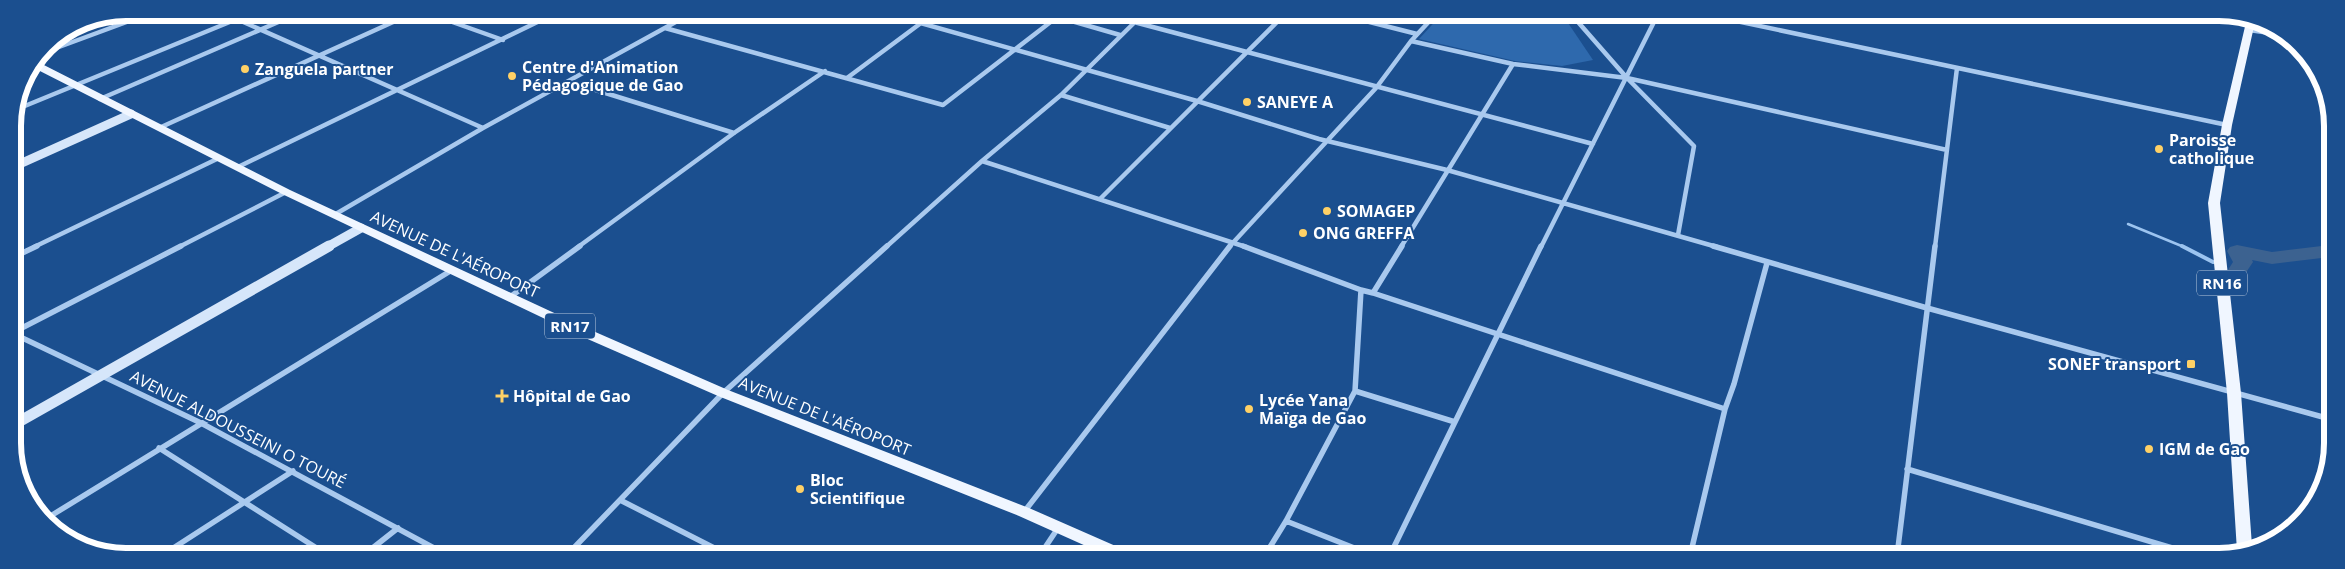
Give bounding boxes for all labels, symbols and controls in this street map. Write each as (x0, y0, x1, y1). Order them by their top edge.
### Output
place label: Centre d'Animation Pédagogique de Gao (522, 56, 683, 96)
place label: Zanguela partner (255, 58, 393, 80)
marker: Zanguela partner (239, 63, 251, 75)
marker: Centre d'Animation Pédagogique de Gao (506, 70, 518, 82)
place label: SANEYE A (1257, 91, 1334, 113)
marker: SANEYE A (1241, 96, 1253, 108)
place label: Paroisse catholique (2169, 129, 2254, 169)
marker: Paroisse catholique (2153, 143, 2165, 155)
place label: SOMAGEP (1337, 200, 1415, 222)
street label: AVENUE DE L'AÉROPORT (367, 205, 543, 303)
marker: SOMAGEP (1321, 205, 1333, 217)
place label: ONG GREFFA (1313, 222, 1415, 244)
marker: ONG GREFFA (1297, 227, 1309, 239)
road number: RN16 (2197, 270, 2247, 296)
road number: RN17 (545, 314, 595, 338)
place label: SONEF transport (2048, 353, 2181, 375)
marker: SONEF transport (2185, 358, 2197, 370)
street label: AVENUE ALDOUSSEINI O TOURÉ (126, 365, 350, 493)
street label: AVENUE DE L'AÉROPORT (736, 371, 915, 461)
place label: Hôpital de Gao (513, 385, 631, 407)
marker: Hôpital de Gao (495, 389, 509, 403)
place label: Lycée Yana Maïga de Gao (1259, 389, 1366, 429)
marker: Lycée Yana Maïga de Gao (1243, 403, 1255, 415)
place label: IGM de Gao (2159, 438, 2250, 460)
marker: IGM de Gao (2143, 443, 2155, 455)
place label: Bloc Scientifique (810, 469, 905, 509)
marker: Bloc Scientifique (794, 483, 806, 495)

